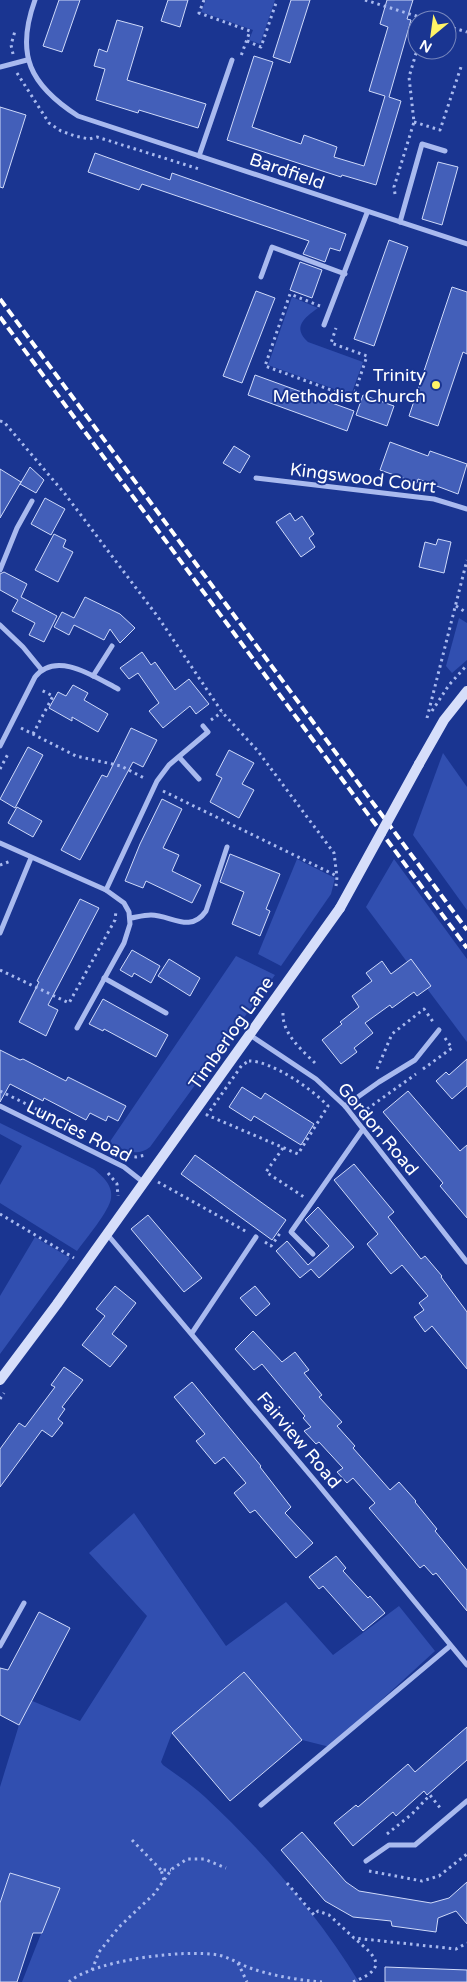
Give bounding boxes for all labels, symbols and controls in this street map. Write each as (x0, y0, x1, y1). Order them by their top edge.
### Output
north arrow (407, 10, 457, 60)
text: N (417, 36, 435, 56)
street label: Bardfield (247, 148, 327, 194)
place label: Trinity Methodist Church (272, 364, 426, 407)
marker: Trinity Methodist Church (430, 379, 442, 391)
street label: Kingswood Court (289, 458, 438, 498)
street label: Timberlog Lane (184, 972, 278, 1094)
street label: Gordon Road (333, 1078, 423, 1180)
street label: Luncies Road (23, 1095, 135, 1167)
street label: Fairview Road (252, 1387, 346, 1493)

